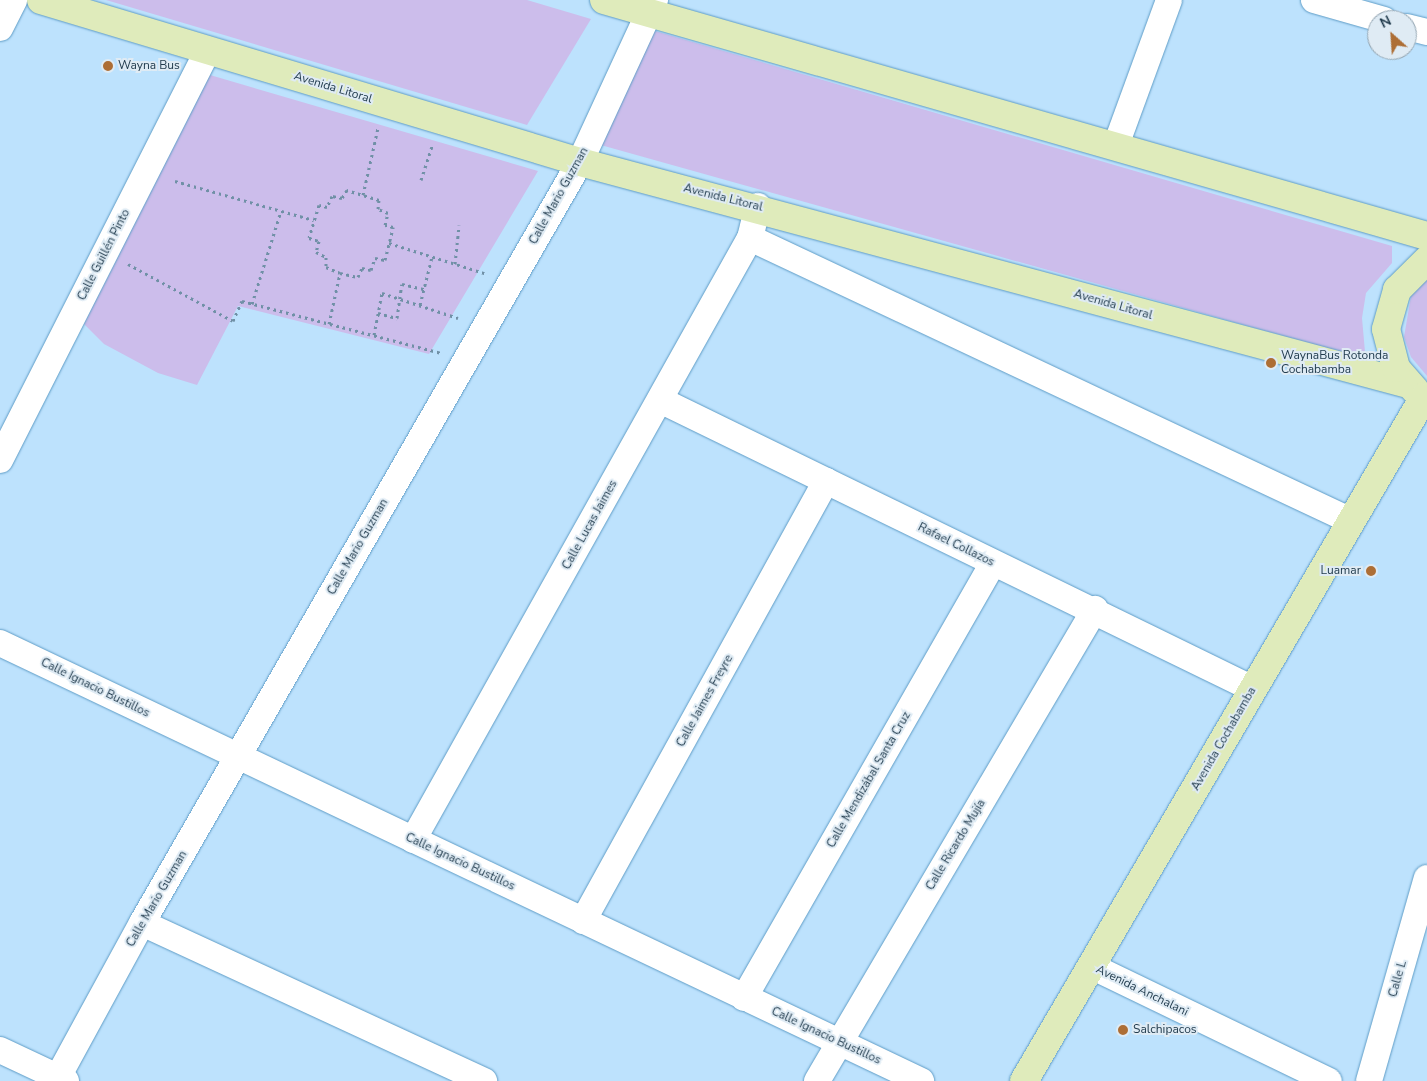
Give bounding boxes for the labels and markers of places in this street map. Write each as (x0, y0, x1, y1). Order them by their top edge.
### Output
place label: Wayna Bus (118, 59, 180, 73)
marker: Wayna Bus (102, 60, 114, 72)
place label: WaynaBus Rotonda Cochabamba (1281, 349, 1388, 377)
marker: WaynaBus Rotonda Cochabamba (1265, 357, 1277, 369)
place label: Luamar (1321, 564, 1361, 578)
marker: Luamar (1365, 565, 1377, 577)
place label: Salchipacos (1133, 1023, 1197, 1037)
marker: Salchipacos (1117, 1024, 1129, 1036)

